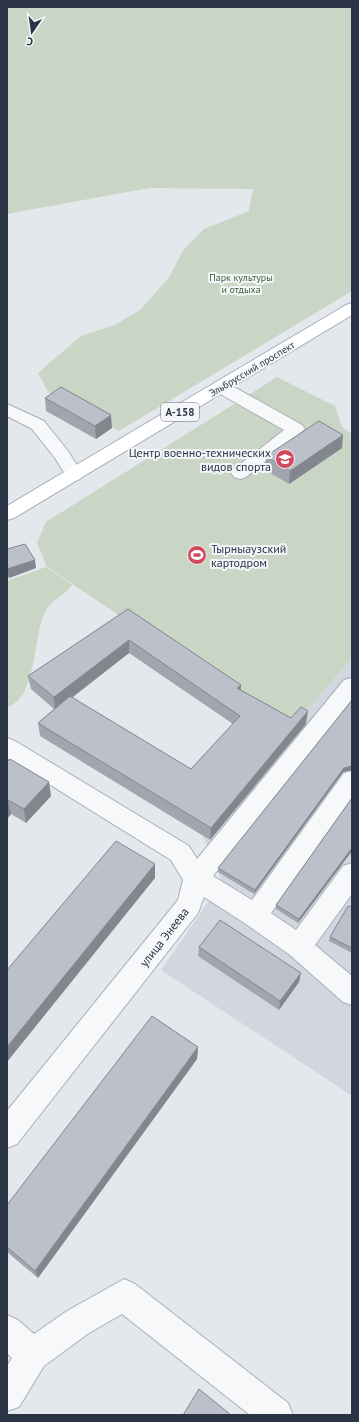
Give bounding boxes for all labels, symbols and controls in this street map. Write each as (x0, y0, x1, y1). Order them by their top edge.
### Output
north arrow (12, 12, 52, 52)
text: С (25, 34, 34, 49)
park label: Парк культуры и отдыха (209, 271, 273, 296)
street label: Эльбрусский проспект (207, 338, 297, 400)
road number: А-158 (161, 403, 199, 421)
place label: Центр военно-технических видов спорта (129, 445, 271, 474)
school or university icon: Центр военно-технических видов спорта (274, 448, 296, 470)
place label: Тырныаузский картодром (211, 541, 286, 570)
sports icon: Тырныаузский картодром (186, 544, 208, 566)
street label: улица Энеева (136, 904, 192, 970)

